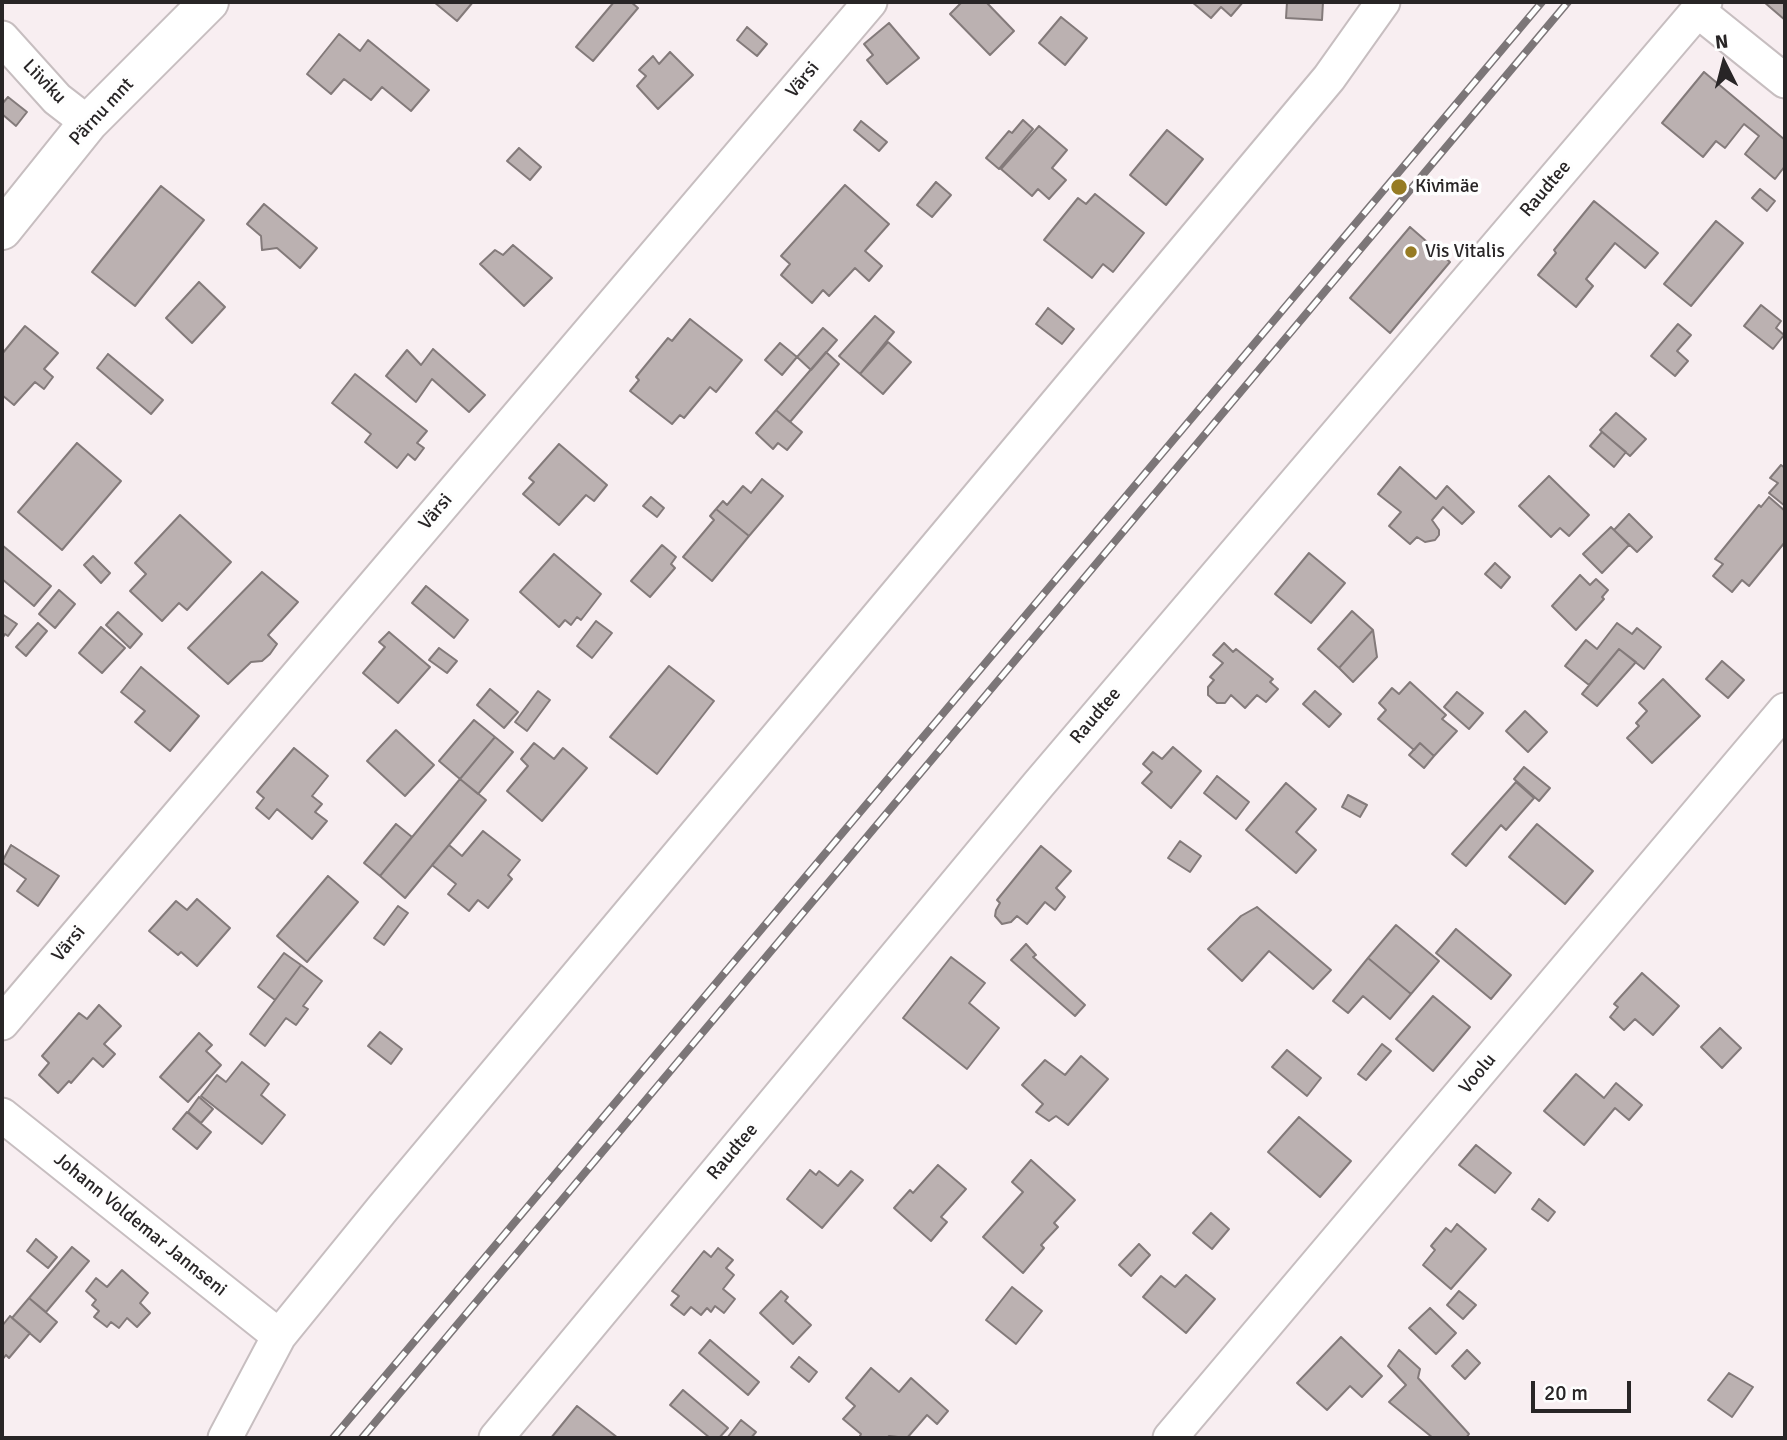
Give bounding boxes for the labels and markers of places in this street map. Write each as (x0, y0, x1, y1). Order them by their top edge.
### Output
place label: Kivimäe (1415, 176, 1479, 198)
marker: Kivimäe (1389, 177, 1409, 197)
place label: Vis Vitalis (1425, 241, 1505, 263)
marker: Vis Vitalis (1403, 244, 1419, 260)

